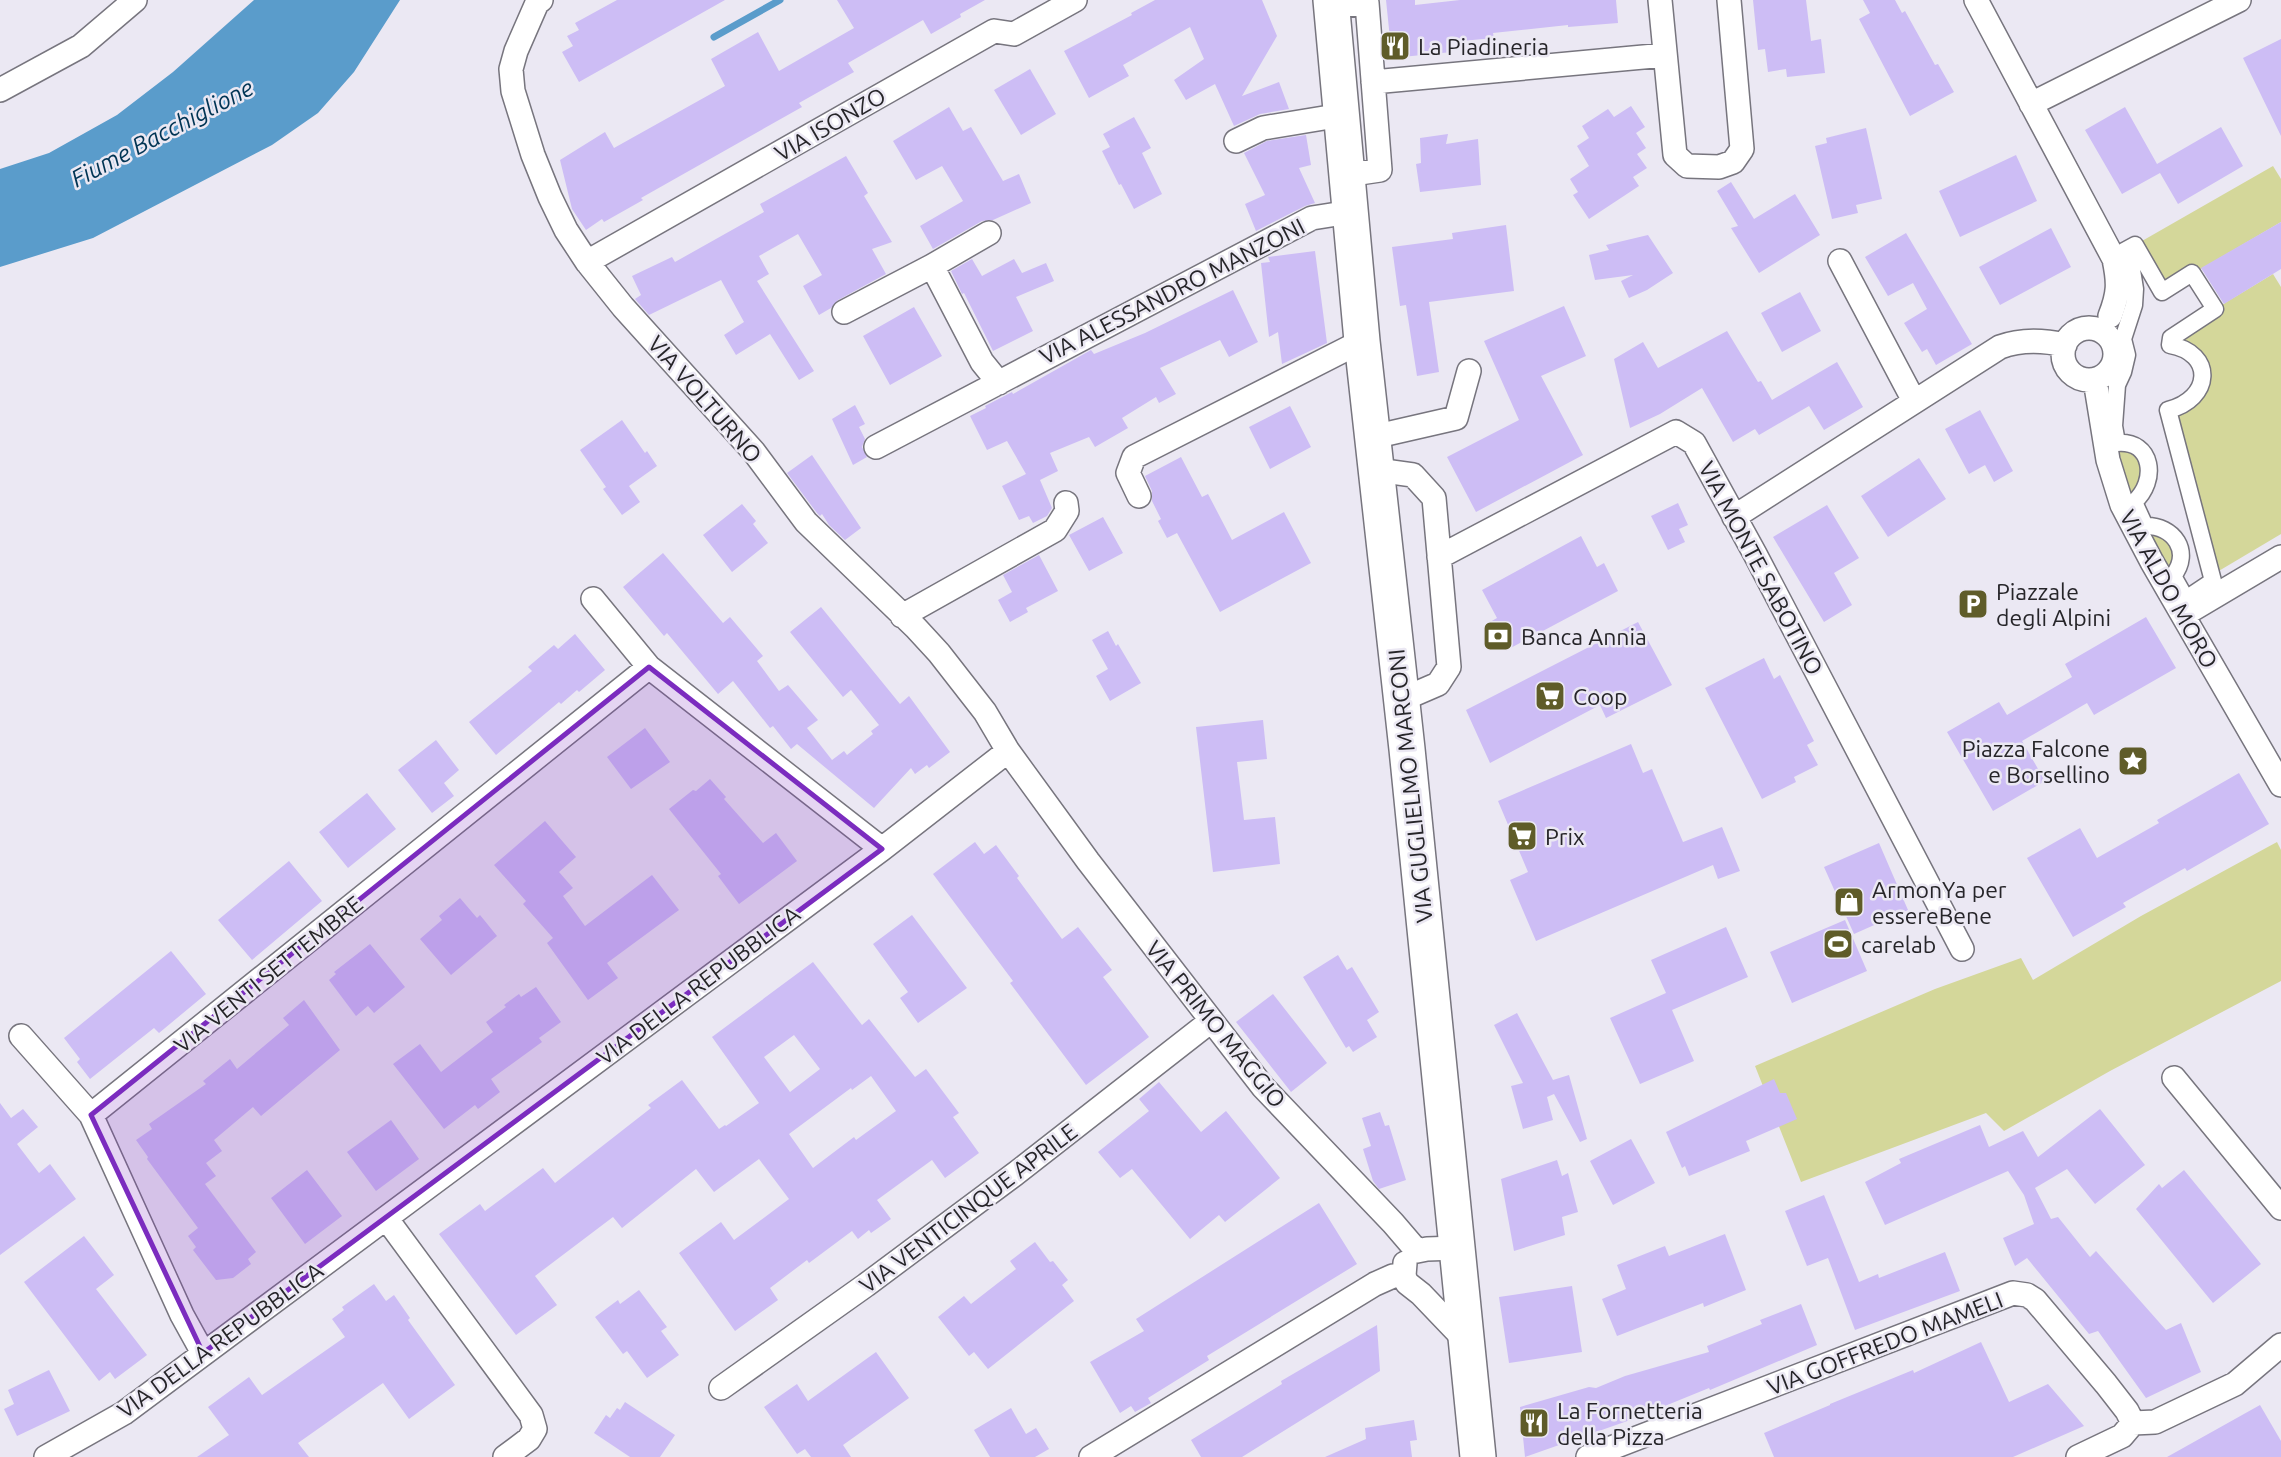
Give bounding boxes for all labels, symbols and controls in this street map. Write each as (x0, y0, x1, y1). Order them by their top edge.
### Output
restaurant icon: La Piadineria (1378, 29, 1412, 63)
place label: La Piadineria (1418, 34, 1549, 59)
water label: Fiume Bacchiglione (66, 74, 258, 192)
street label: VIA ISONZO (770, 82, 890, 166)
street label: VIA ALESSANDRO MANZONI (1036, 213, 1308, 369)
street label: VIA VOLTURNO (643, 331, 767, 467)
street label: VIA MONTE SABOTINO (1694, 457, 1828, 679)
street label: VIA ALDO MORO (2115, 506, 2223, 672)
place label: Piazzale degli Alpini (1996, 579, 2111, 630)
parking icon: Piazzale degli Alpini (1956, 587, 1990, 621)
bank icon: Banca Annia (1481, 619, 1515, 653)
place label: Banca Annia (1521, 624, 1647, 649)
street label: VIA GUGLIELMO MARCONI (1383, 648, 1437, 924)
supermarket icon: Coop (1533, 679, 1567, 713)
place label: Coop (1573, 684, 1627, 709)
place label: Piazza Falcone e Borsellino (1962, 736, 2110, 787)
place icon: Piazza Falcone e Borsellino (2116, 744, 2150, 778)
supermarket icon: Prix (1505, 819, 1539, 853)
place label: Prix (1545, 824, 1585, 849)
place label: ArmonYa per essereBene (1872, 877, 2007, 928)
shop icon: ArmonYa per essereBene (1832, 885, 1866, 919)
street label: VIA VENTI SETTEMBRE (169, 891, 367, 1057)
street label: VIA DELLA REPUBBLICA (592, 901, 804, 1069)
sports icon: carelab (1821, 927, 1855, 961)
place label: carelab (1861, 932, 1936, 957)
street label: VIA PRIMO MAGGIO (1141, 936, 1291, 1112)
street label: VIA VENTICINQUE APRILE (855, 1118, 1081, 1298)
street label: VIA DELLA REPUBBLICA (113, 1257, 327, 1423)
street label: VIA GOFFREDO MAMELI (1764, 1287, 2006, 1399)
place label: La Fornetteria della Pizza (1557, 1398, 1703, 1449)
restaurant icon: La Fornetteria della Pizza (1517, 1406, 1551, 1440)

